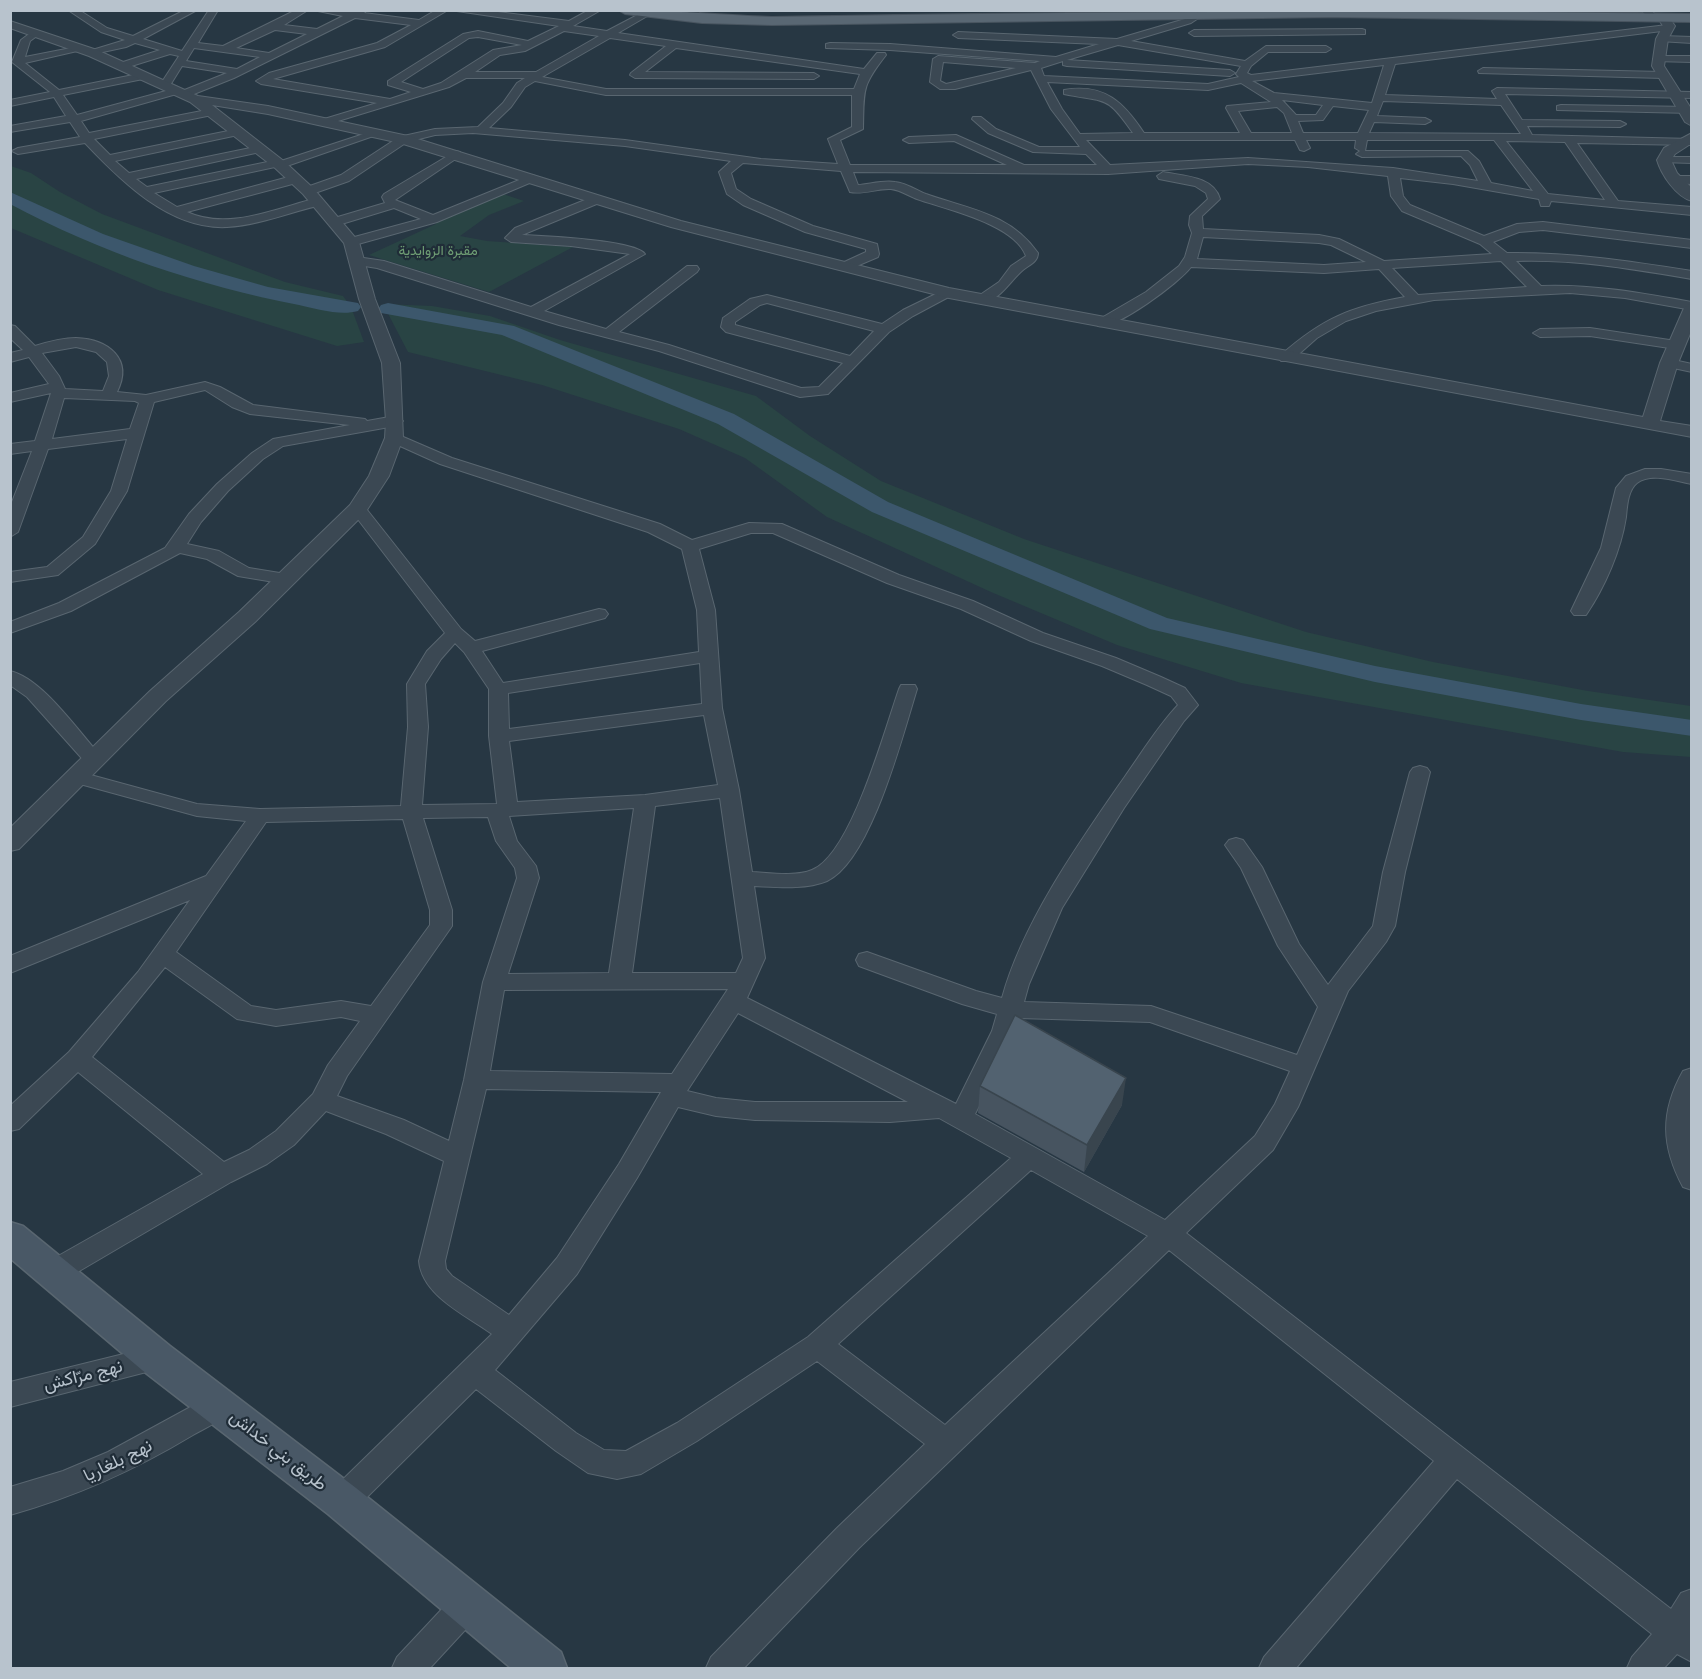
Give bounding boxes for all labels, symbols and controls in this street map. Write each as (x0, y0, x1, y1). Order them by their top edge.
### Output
park label: مقبرة الزوايدية (398, 243, 478, 259)
street label: نهج مرّاكش (41, 1356, 125, 1396)
street label: طريق بني خداش (225, 1406, 331, 1496)
street label: نهج بلغاريا (80, 1435, 156, 1487)

